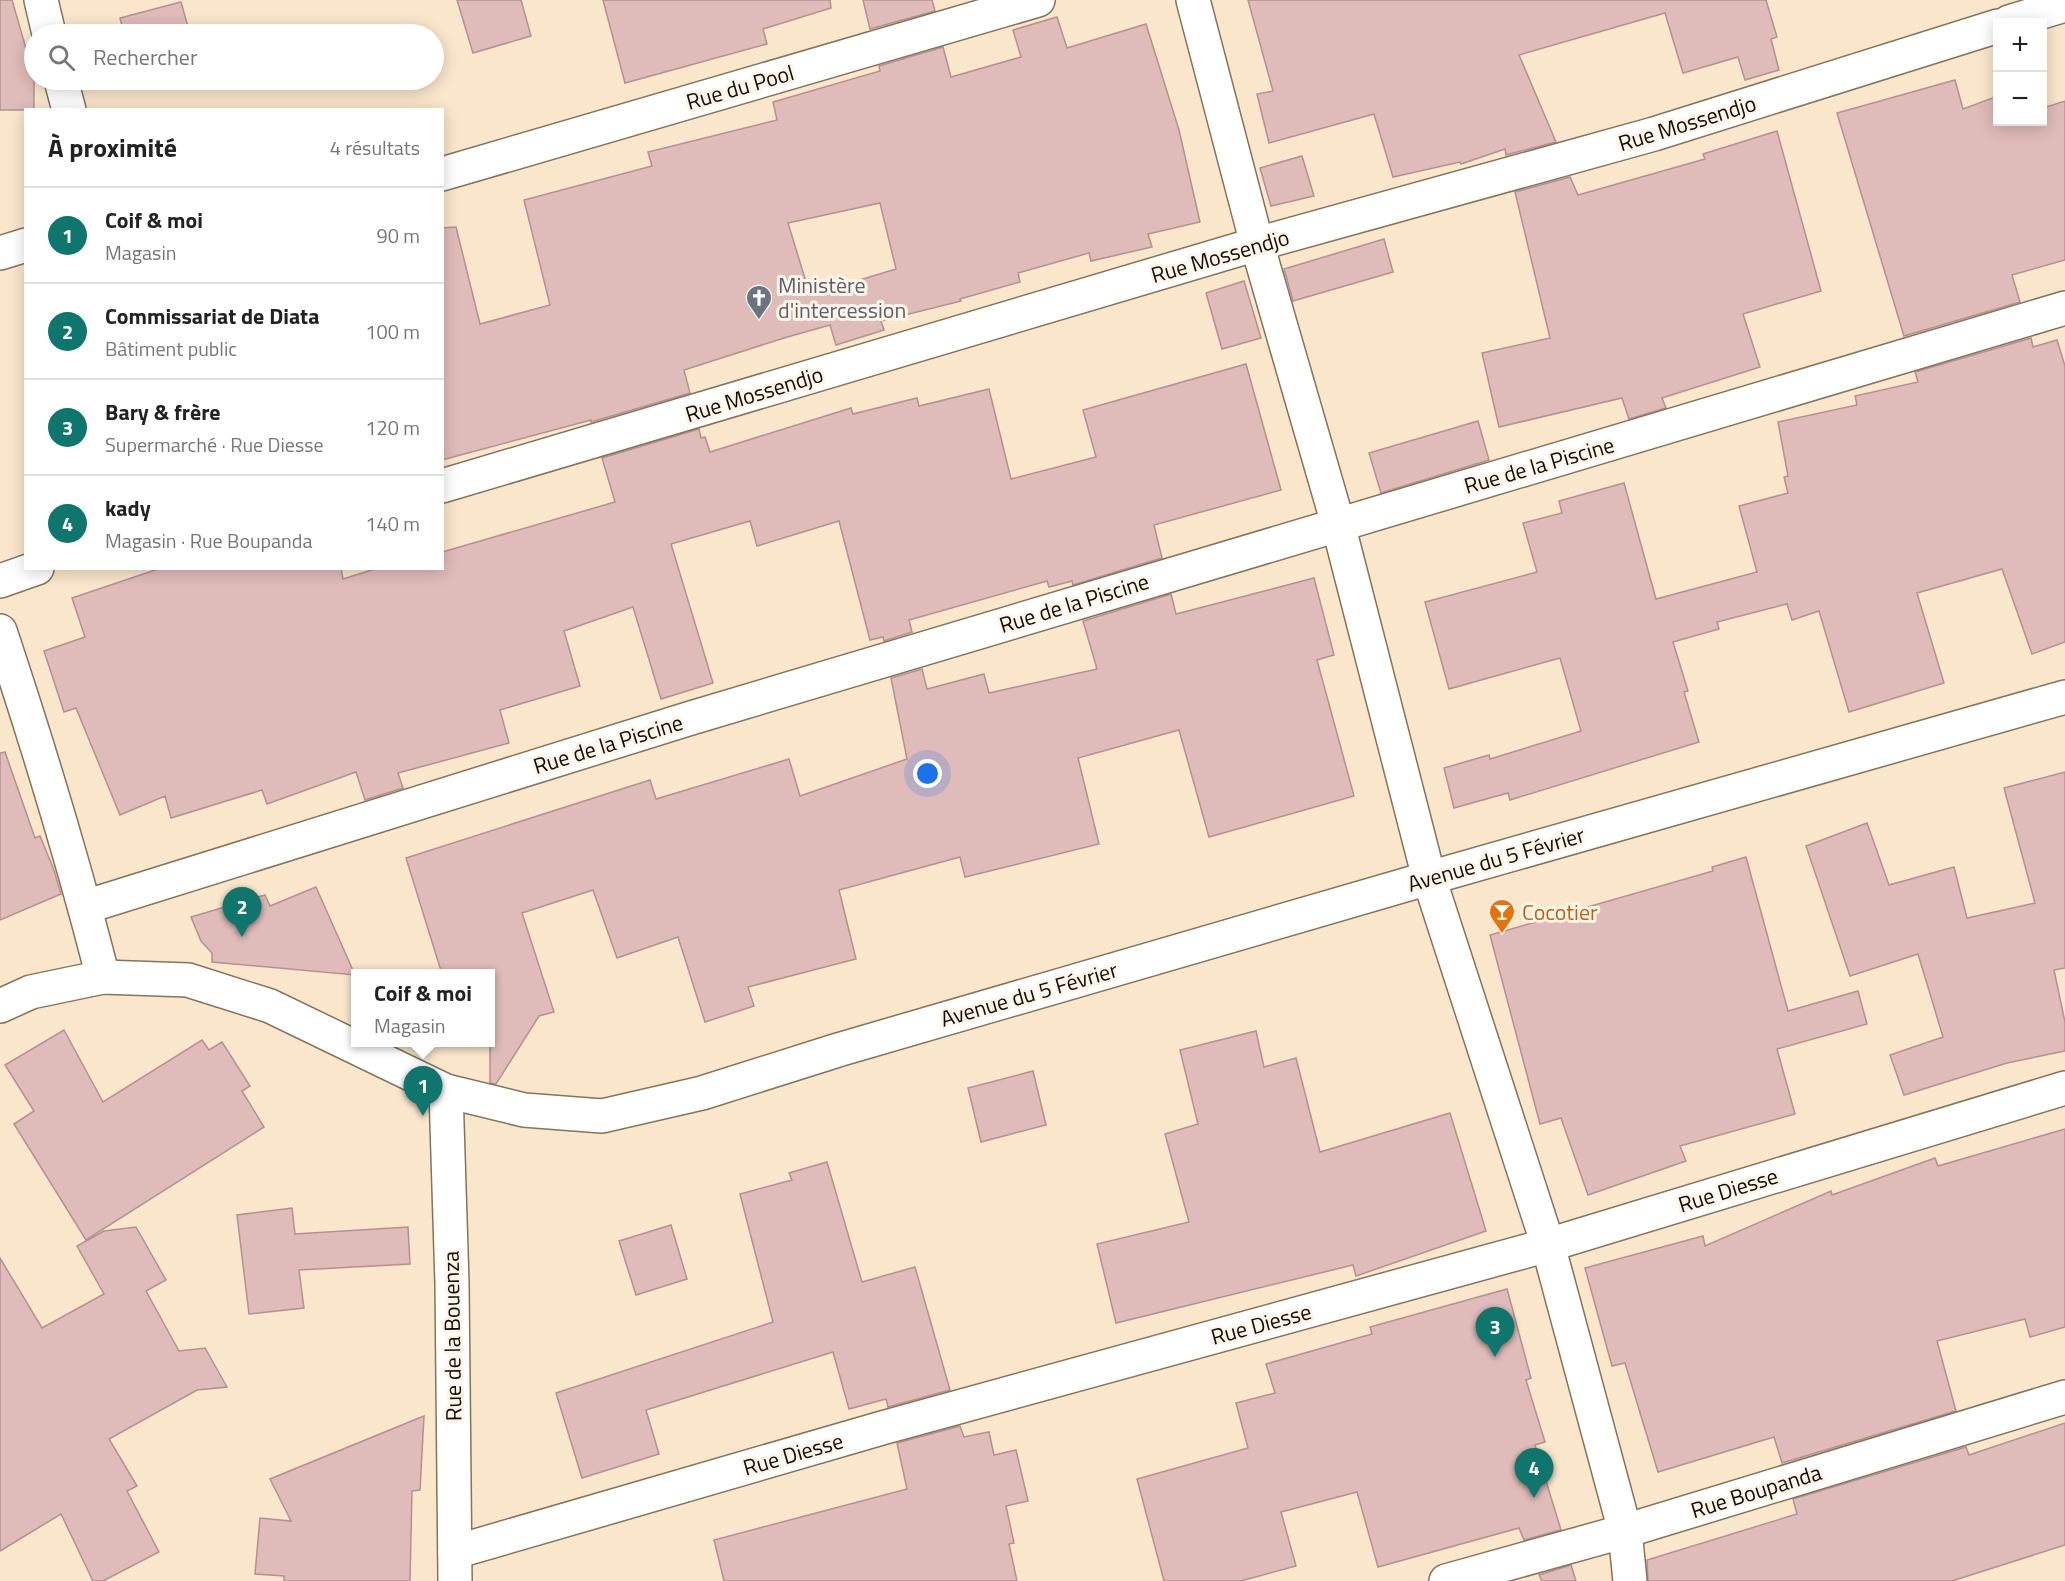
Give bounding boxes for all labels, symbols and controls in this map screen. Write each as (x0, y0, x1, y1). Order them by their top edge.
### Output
map controls (1993, 18, 2047, 126)
button: + (1993, 18, 2047, 72)
search box (24, 24, 444, 90)
text: Rechercher (93, 40, 198, 74)
icon: search (45, 41, 78, 74)
street label: Rue du Pool (682, 55, 798, 119)
button: − (1993, 72, 2047, 126)
street label: Rue Mossendjo (1614, 86, 1760, 160)
text: À proximité (48, 128, 177, 167)
text: 4 résultats (330, 132, 420, 163)
text: Coif & moi (105, 203, 203, 237)
text: 1 (62, 220, 73, 251)
text: 90 m (376, 220, 420, 251)
street label: Rue Mossendjo (1147, 220, 1293, 292)
text: Magasin (105, 237, 177, 268)
place label: Ministère d'intercession (778, 268, 906, 327)
church icon: Ministère d'intercession (744, 283, 774, 321)
text: Commissariat de Diata (105, 299, 319, 333)
text: 2 (62, 316, 73, 347)
text: 100 m (365, 316, 420, 347)
text: Bâtiment public (105, 333, 237, 364)
street label: Rue Mossendjo (681, 357, 827, 431)
text: Bary & frère (105, 395, 221, 429)
text: 3 (62, 412, 73, 443)
text: 120 m (365, 412, 420, 443)
street label: Rue de la Piscine (1460, 427, 1618, 503)
text: Supermarché · Rue Diesse (105, 429, 324, 460)
text: kady (105, 491, 151, 525)
text: 4 (62, 508, 73, 539)
text: 140 m (365, 508, 420, 539)
text: Magasin · Rue Boupanda (105, 525, 312, 556)
street label: Rue de la Piscine (995, 564, 1153, 642)
street label: Rue de la Piscine (529, 705, 687, 783)
your location (913, 759, 942, 788)
street label: Avenue du 5 Février (1403, 817, 1589, 901)
pin: 2 (222, 888, 262, 937)
place label: Cocotier (1522, 895, 1598, 929)
bar icon: Cocotier (1487, 897, 1517, 935)
street label: Avenue du 5 Février (936, 952, 1122, 1036)
popup (351, 969, 495, 1047)
text: Coif & moi (374, 976, 472, 1010)
text: Magasin (374, 1010, 446, 1041)
pin: 1 (404, 1066, 442, 1116)
street label: Rue Diesse (1674, 1159, 1782, 1221)
street label: Rue de la Bouenza (434, 1250, 470, 1422)
street label: Rue Diesse (1207, 1294, 1315, 1354)
pin: 3 (1476, 1308, 1514, 1357)
street label: Rue Diesse (739, 1423, 847, 1485)
pin: 4 (1514, 1448, 1553, 1498)
street label: Rue Boupanda (1686, 1455, 1826, 1527)

